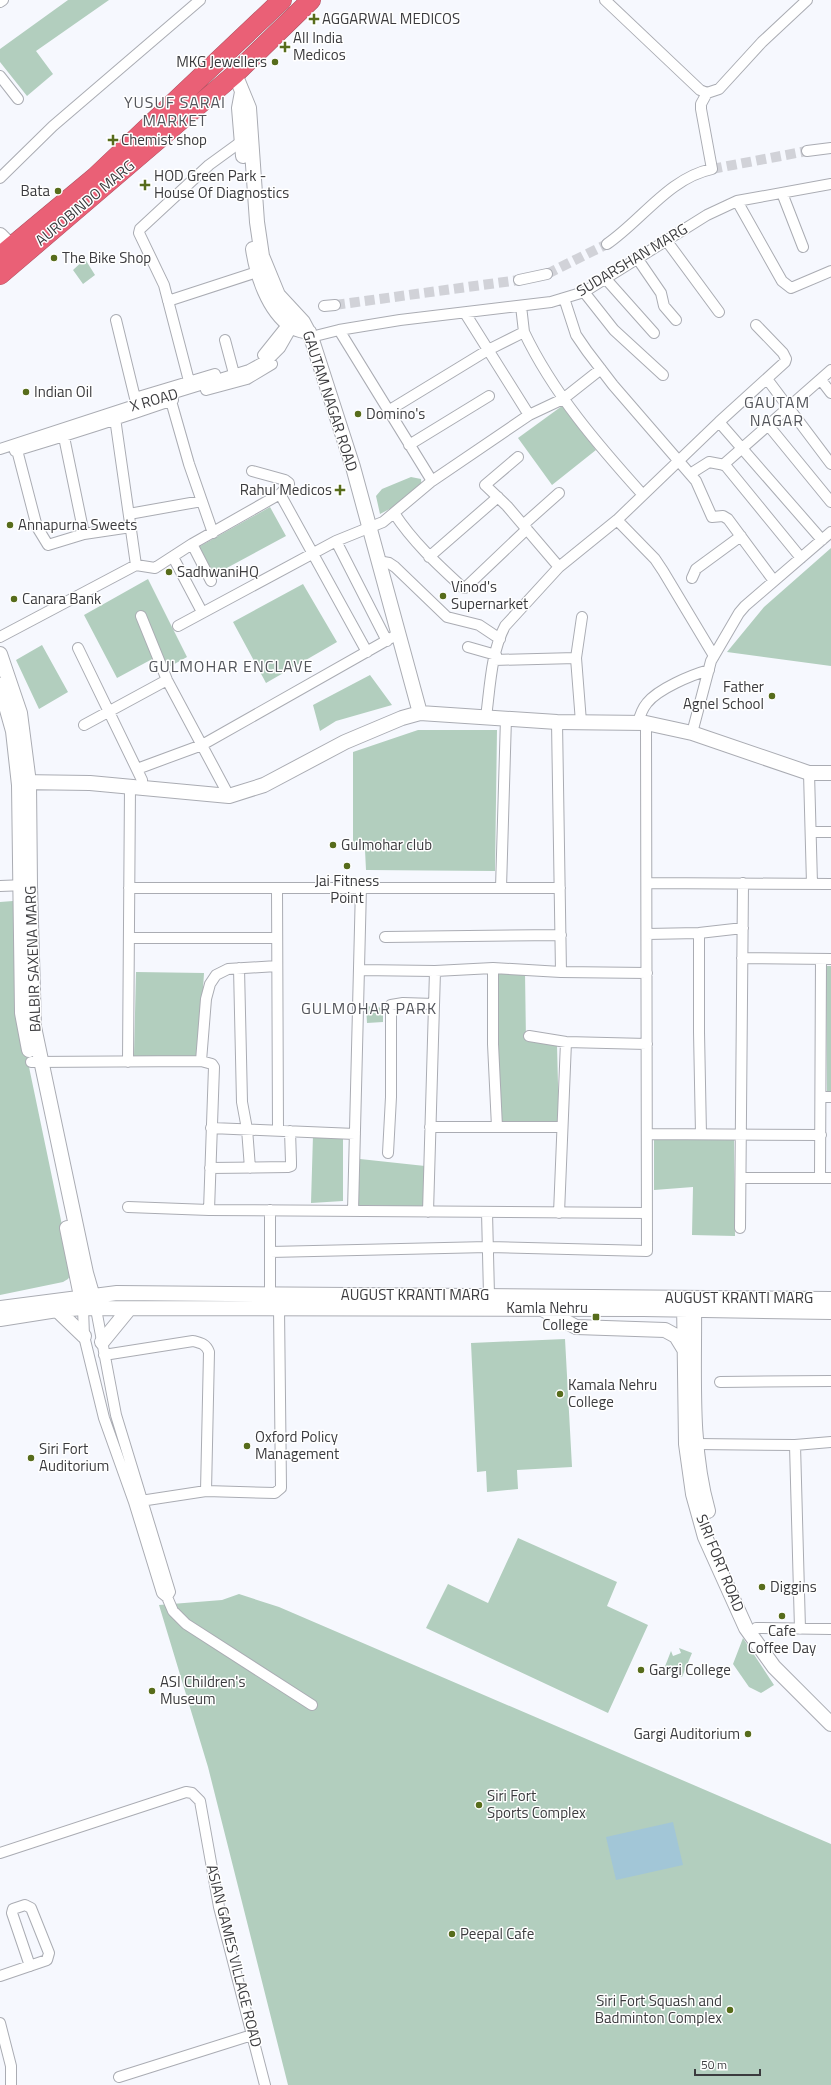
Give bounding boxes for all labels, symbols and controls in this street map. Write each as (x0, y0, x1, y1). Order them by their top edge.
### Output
place label: AGGARWAL MEDICOS (322, 7, 460, 30)
marker: AGGARWAL MEDICOS (309, 14, 319, 24)
place label: All India Medicos (293, 26, 346, 66)
marker: All India Medicos (280, 42, 290, 52)
place label: MKG Jewellers (176, 50, 267, 73)
marker: MKG Jewellers (270, 57, 280, 67)
district label: YUSUF SARAI MARKET (124, 90, 226, 132)
place label: Chemist shop (121, 128, 207, 151)
marker: Chemist shop (108, 135, 118, 145)
street label: AUROBINDO MARG (30, 154, 139, 251)
place label: HOD Green Park - House Of Diagnostics (154, 164, 289, 204)
place label: Bata (20, 179, 50, 202)
marker: HOD Green Park - House Of Diagnostics (139, 179, 151, 191)
marker: Bata (53, 186, 63, 196)
street label: SUDARSHAN MARG (572, 217, 692, 302)
place label: The Bike Shop (62, 246, 151, 269)
marker: The Bike Shop (49, 253, 59, 263)
street label: GAUTAM NAGAR ROAD (297, 327, 364, 474)
place label: Indian Oil (34, 380, 93, 403)
street label: X ROAD (127, 382, 181, 417)
marker: Indian Oil (21, 387, 31, 397)
district label: GAUTAM NAGAR (744, 390, 810, 432)
place label: Domino's (366, 402, 425, 425)
marker: Domino's (353, 409, 363, 419)
place label: Rahul Medicos (240, 478, 332, 501)
marker: Rahul Medicos (335, 485, 345, 495)
place label: Annapurna Sweets (18, 513, 137, 536)
marker: Annapurna Sweets (5, 520, 15, 530)
place label: SadhwaniHQ (177, 560, 259, 583)
marker: SadhwaniHQ (164, 567, 174, 577)
place label: Vinod's Supernarket (451, 575, 529, 615)
place label: Canara Bank (22, 587, 101, 610)
marker: Vinod's Supernarket (438, 591, 448, 601)
marker: Canara Bank (9, 594, 19, 604)
district label: GULMOHAR ENCLAVE (149, 654, 313, 678)
place label: Father Agnel School (683, 675, 764, 715)
marker: Father Agnel School (767, 691, 777, 701)
place label: Gulmohar club (341, 833, 432, 856)
marker: Gulmohar club (328, 840, 338, 850)
marker: Jai Fitness Point (342, 861, 352, 871)
place label: Jai Fitness Point (315, 869, 379, 909)
street label: BALBIR SAXENA MARG (18, 885, 47, 1033)
district label: GULMOHAR PARK (301, 996, 437, 1020)
street label: AUGUST KRANTI MARG (341, 1283, 489, 1306)
street label: AUGUST KRANTI MARG (665, 1286, 813, 1309)
place label: Kamla Nehru College (506, 1296, 588, 1336)
marker: Kamla Nehru College (591, 1312, 601, 1322)
place label: Kamala Nehru College (568, 1373, 657, 1413)
marker: Kamala Nehru College (555, 1389, 565, 1399)
place label: Oxford Policy Management (255, 1425, 340, 1465)
place label: Siri Fort Auditorium (39, 1437, 109, 1477)
marker: Oxford Policy Management (242, 1441, 252, 1451)
marker: Siri Fort Auditorium (26, 1453, 36, 1463)
street label: SIRI FORT ROAD (690, 1511, 751, 1615)
place label: Diggins (770, 1575, 817, 1598)
marker: Diggins (757, 1582, 767, 1592)
marker: Cafe Coffee Day (777, 1611, 787, 1621)
place label: Cafe Coffee Day (748, 1619, 816, 1659)
place label: Gargi College (649, 1658, 731, 1681)
marker: Gargi College (636, 1665, 646, 1675)
place label: ASI Children's Museum (160, 1670, 245, 1710)
marker: ASI Children's Museum (147, 1686, 157, 1696)
place label: Gargi Auditorium (634, 1722, 740, 1745)
marker: Gargi Auditorium (743, 1729, 753, 1739)
place label: Siri Fort Sports Complex (487, 1784, 586, 1824)
marker: Siri Fort Sports Complex (474, 1800, 484, 1810)
street label: ASIAN GAMES VILLAGE ROAD (201, 1862, 268, 2050)
place label: Peepal Cafe (460, 1922, 534, 1945)
marker: Peepal Cafe (447, 1929, 457, 1939)
place label: Siri Fort Squash and Badminton Complex (595, 1989, 722, 2029)
marker: Siri Fort Squash and Badminton Complex (725, 2005, 735, 2015)
scale bar (695, 2051, 760, 2077)
text: 50 m (701, 2055, 727, 2074)

